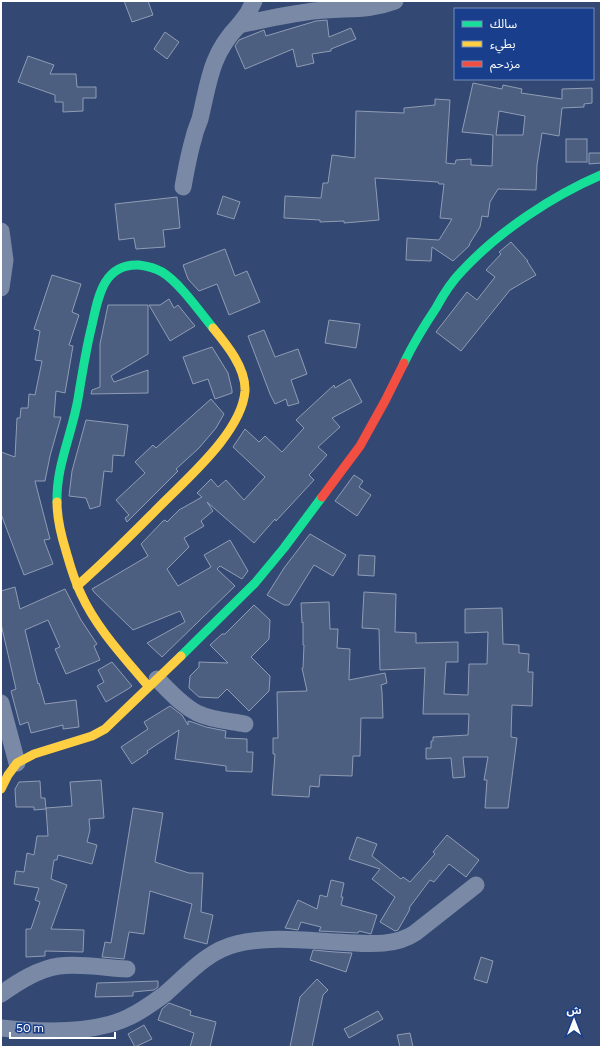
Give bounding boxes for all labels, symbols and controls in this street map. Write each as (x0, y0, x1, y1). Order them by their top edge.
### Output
legend (454, 8, 594, 80)
text: سالك (490, 17, 517, 31)
text: بطيء (490, 37, 516, 54)
text: مزدحم (490, 57, 520, 73)
north arrow (554, 1000, 594, 1040)
text: ش (566, 1004, 582, 1017)
scale bar (10, 1014, 115, 1040)
text: 50 m (16, 1021, 44, 1035)

